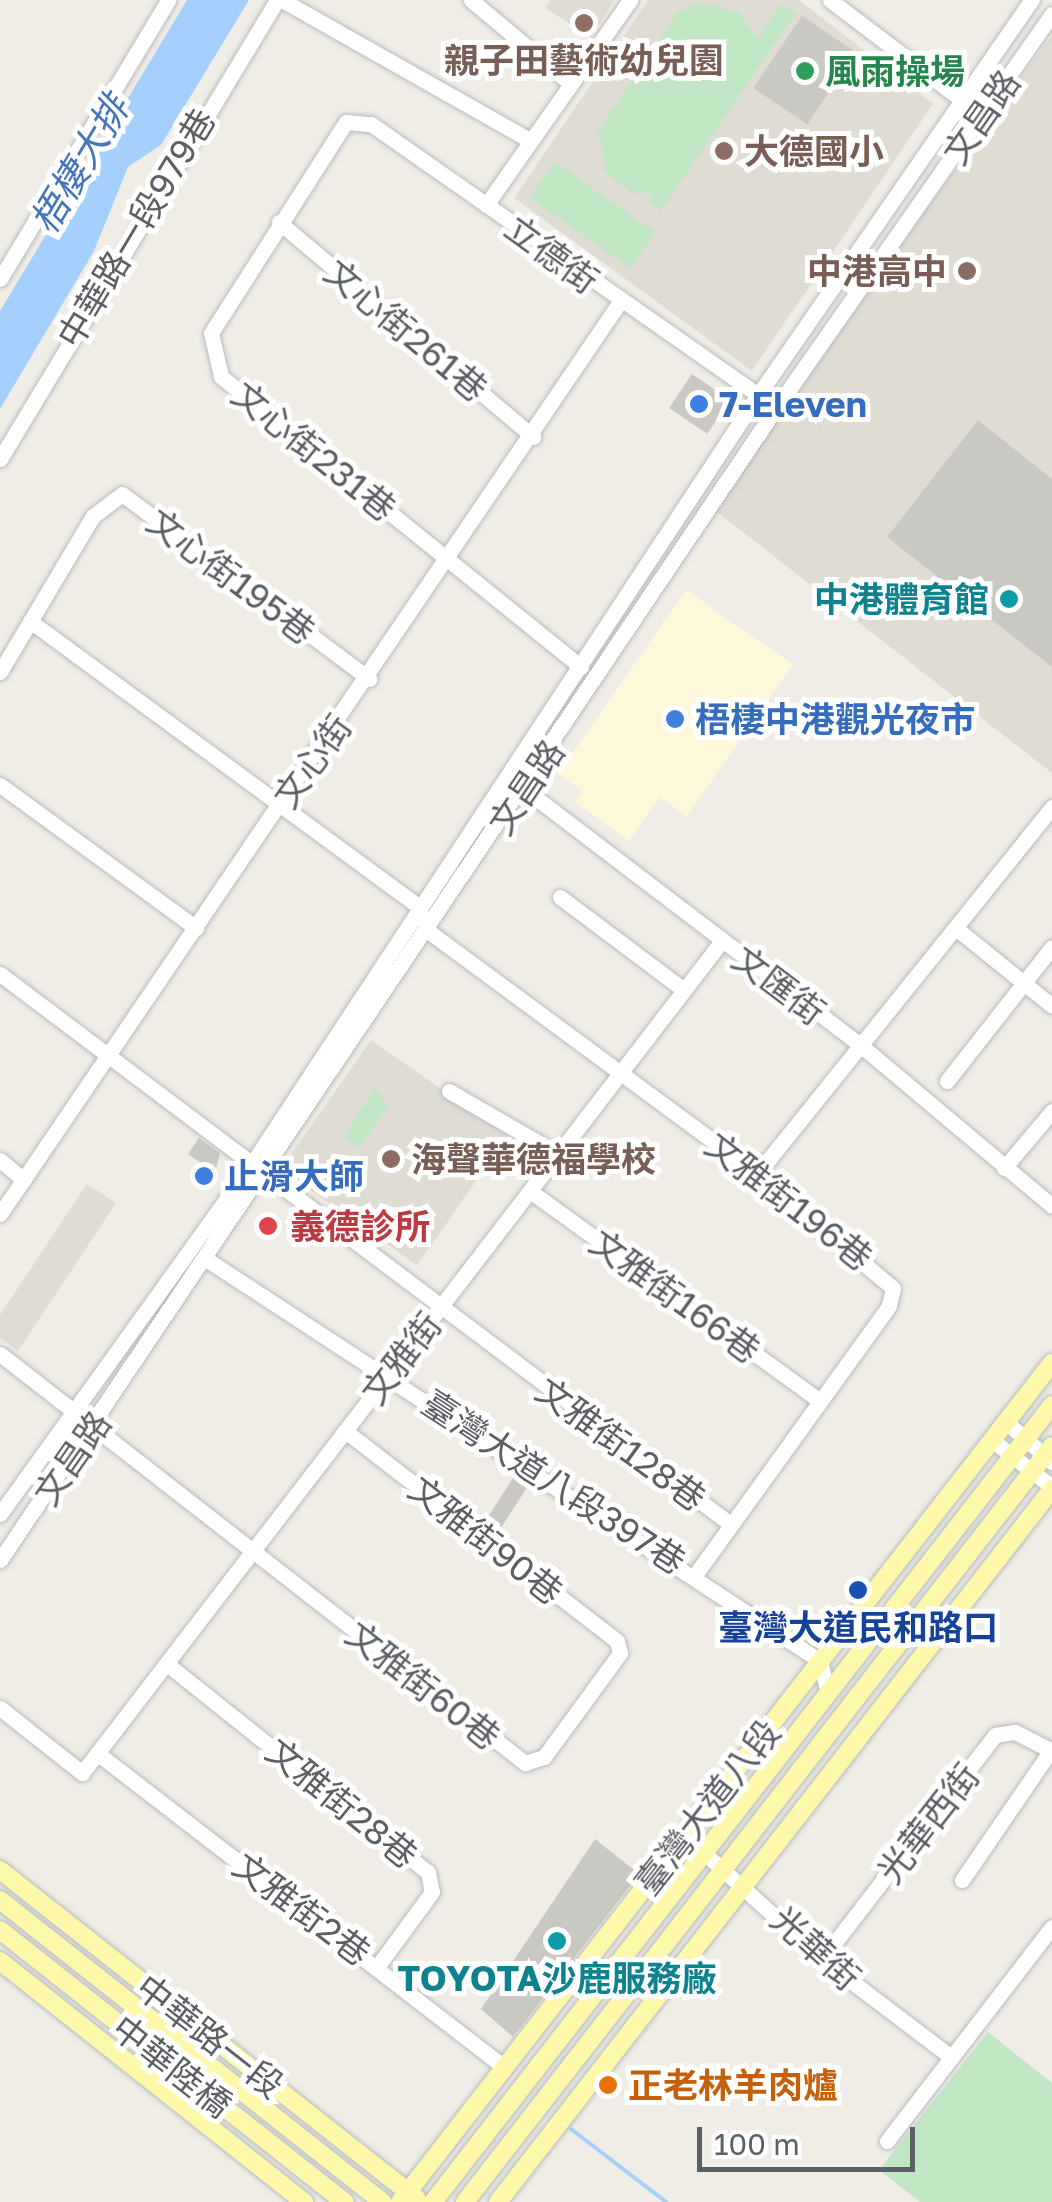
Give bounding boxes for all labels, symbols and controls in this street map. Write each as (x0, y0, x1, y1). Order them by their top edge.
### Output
marker: 親子田藝術幼兒園 (573, 12, 595, 34)
place label: 親子田藝術幼兒園 (444, 39, 724, 81)
place label: 風雨操場 (825, 50, 965, 92)
marker: 風雨操場 (794, 60, 816, 82)
street label: 文昌路 (934, 62, 1028, 172)
water label: 梧棲大排 (20, 87, 138, 241)
street label: 中華路一段979巷 (48, 101, 224, 355)
place label: 大德國小 (744, 130, 884, 172)
marker: 大德國小 (713, 140, 735, 162)
street label: 立德街 (497, 206, 607, 302)
street label: 文心街261巷 (316, 250, 496, 410)
place label: 中港高中 (807, 250, 947, 292)
marker: 中港高中 (956, 260, 978, 282)
street label: 文心街231巷 (224, 372, 404, 530)
place label: 7-Eleven (719, 383, 867, 425)
marker: 7-Eleven (688, 393, 710, 415)
street label: 文心街195巷 (139, 500, 323, 652)
place label: 中港體育館 (814, 578, 989, 620)
marker: 中港體育館 (998, 588, 1020, 610)
place label: 梧棲中港觀光夜市 (695, 698, 975, 740)
street label: 文心街 (264, 706, 360, 816)
marker: 梧棲中港觀光夜市 (664, 708, 686, 730)
street label: 文昌路 (479, 732, 573, 842)
street label: 文匯街 (724, 937, 834, 1033)
street label: 文雅街196巷 (698, 1123, 880, 1279)
place label: 海聲華德福學校 (411, 1138, 656, 1180)
marker: 海聲華德福學校 (380, 1148, 402, 1170)
place label: 止滑大師 (224, 1155, 364, 1197)
marker: 止滑大師 (193, 1165, 215, 1187)
place label: 義德診所 (290, 1205, 430, 1247)
marker: 義德診所 (255, 1213, 281, 1239)
street label: 文雅街166巷 (582, 1220, 768, 1372)
street label: 文雅街 (352, 1304, 450, 1412)
street label: 文雅街128巷 (528, 1369, 714, 1519)
street label: 臺灣大道八段397巷 (415, 1381, 693, 1583)
street label: 文昌路 (25, 1403, 119, 1513)
street label: 文雅街90巷 (401, 1467, 571, 1613)
marker: 臺灣大道民和路口 (847, 1579, 869, 1601)
place label: 臺灣大道民和路口 (718, 1606, 998, 1648)
street label: 文雅街60巷 (338, 1612, 508, 1758)
street label: 臺灣大道八段 (626, 1711, 788, 1903)
street label: 文雅街28巷 (258, 1730, 426, 1876)
street label: 光華西街 (868, 1755, 988, 1891)
street label: 文雅街2巷 (225, 1844, 379, 1974)
street label: 光華街 (763, 1897, 869, 1999)
marker: TOYOTA沙鹿服務廠 (546, 1930, 568, 1952)
place label: TOYOTA沙鹿服務廠 (397, 1957, 717, 1999)
street label: 中華路一段 (128, 1966, 292, 2106)
street label: 中華陸橋 (104, 2006, 240, 2126)
place label: 正老林羊肉爐 (628, 2064, 838, 2106)
marker: 正老林羊肉爐 (597, 2074, 619, 2096)
scale bar (702, 2107, 920, 2169)
text: 100 m (714, 2126, 800, 2162)

